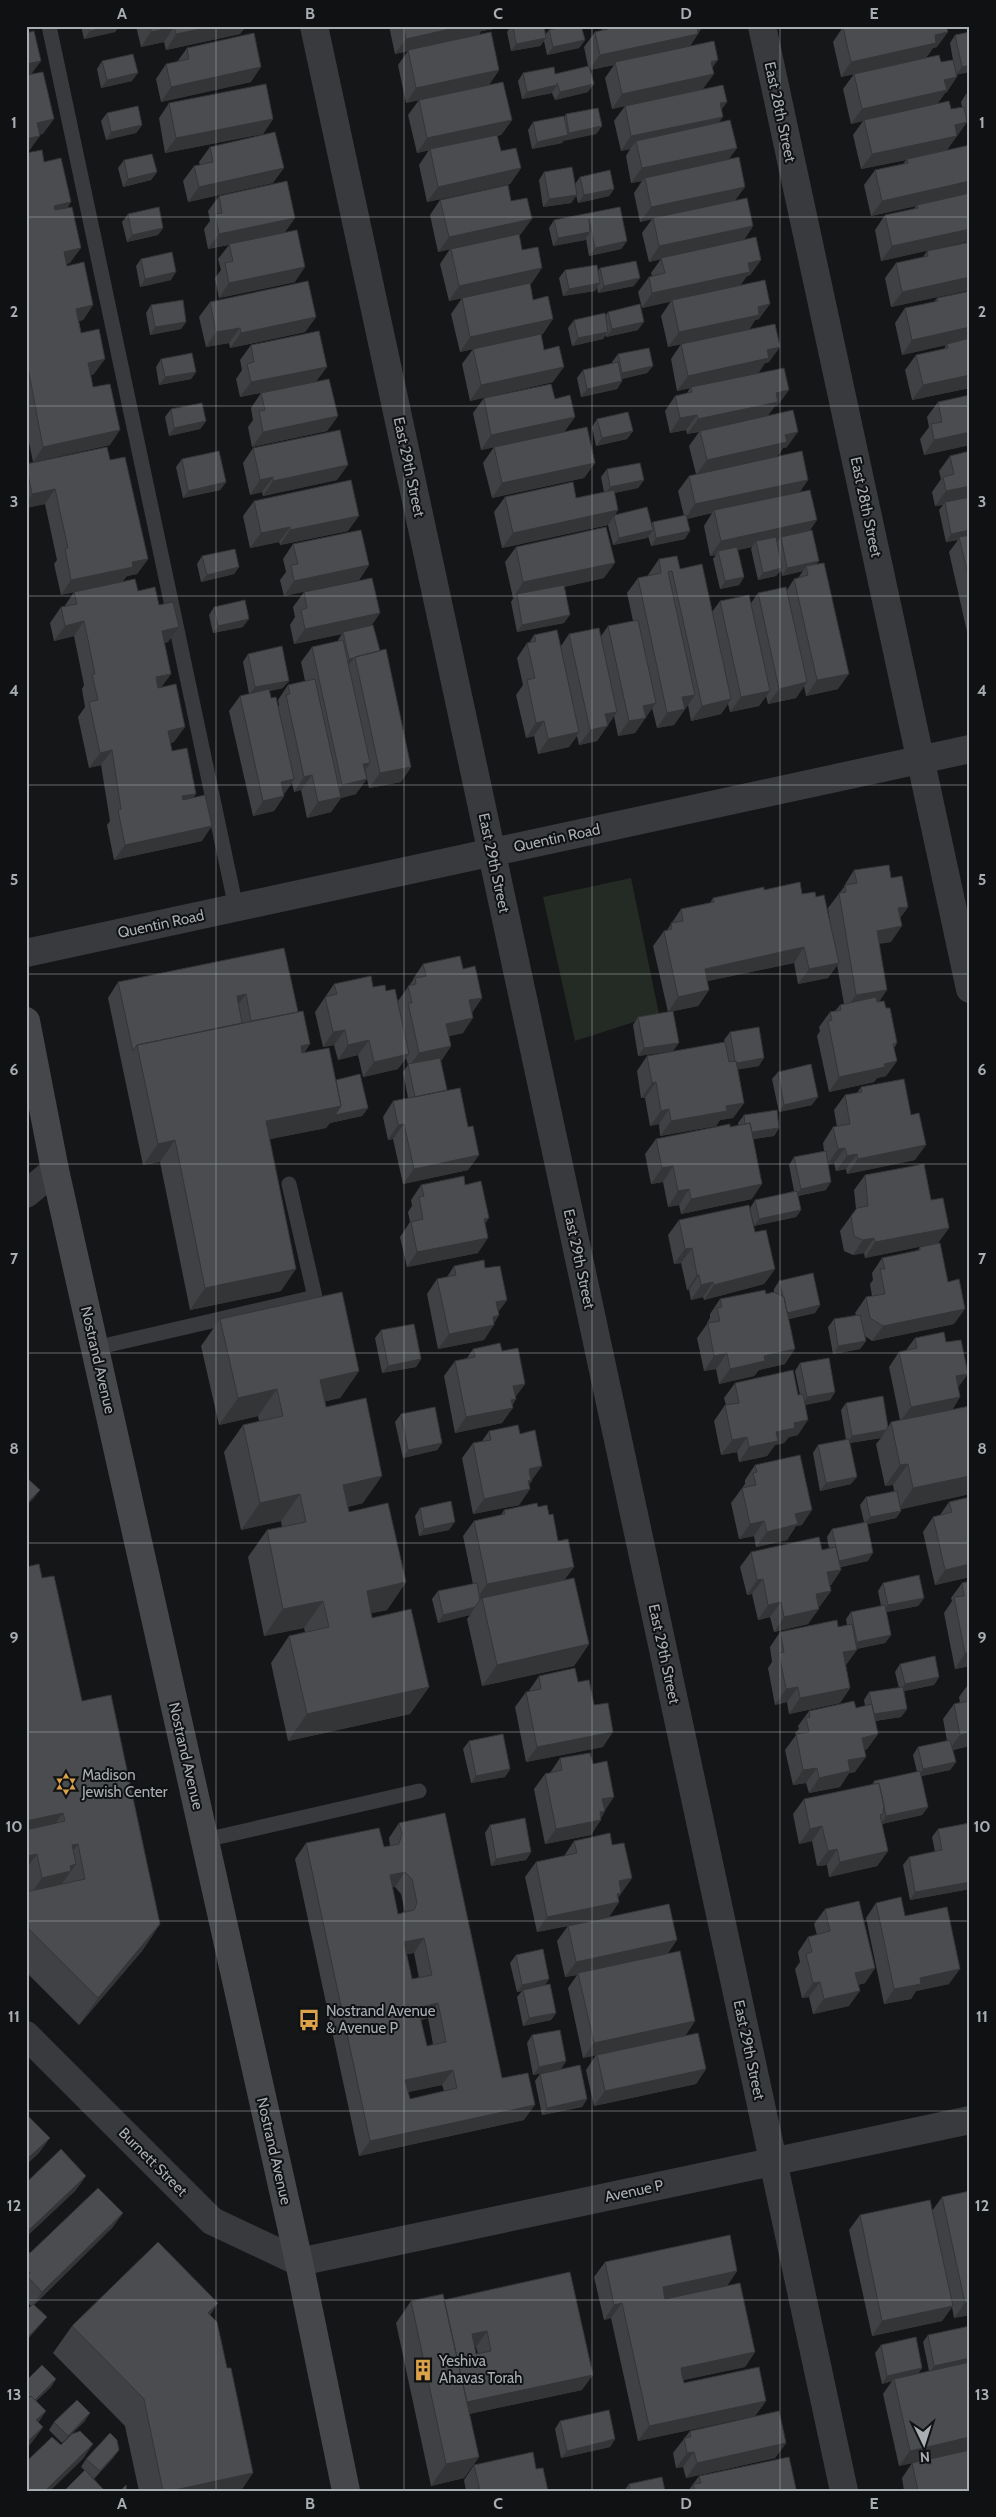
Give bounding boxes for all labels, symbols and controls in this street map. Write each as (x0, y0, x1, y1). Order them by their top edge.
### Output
text: A (117, 4, 127, 23)
text: B (305, 4, 315, 23)
text: C (493, 4, 503, 23)
text: D (680, 4, 692, 23)
text: E (869, 4, 879, 23)
street label: East 28th Street (761, 60, 799, 164)
text: 1 (11, 113, 17, 132)
text: 1 (979, 113, 985, 132)
text: 2 (10, 302, 18, 321)
text: 2 (978, 302, 986, 321)
street label: East 29th Street (390, 415, 428, 519)
street label: East 28th Street (847, 455, 885, 559)
text: 3 (10, 492, 18, 511)
text: 3 (978, 492, 986, 511)
text: 4 (9, 681, 19, 700)
text: 4 (977, 681, 987, 700)
street label: East 29th Street (475, 811, 513, 915)
street label: Quentin Road (512, 820, 602, 856)
text: 5 (10, 870, 18, 889)
text: 5 (978, 870, 986, 889)
street label: Quentin Road (116, 906, 206, 942)
text: 6 (10, 1060, 19, 1079)
text: 6 (978, 1060, 987, 1079)
street label: East 29th Street (560, 1207, 598, 1311)
text: 7 (10, 1249, 19, 1268)
text: 7 (978, 1249, 987, 1268)
street label: Nostrand Avenue (77, 1305, 119, 1416)
text: 8 (9, 1439, 19, 1458)
text: 8 (977, 1439, 987, 1458)
street label: East 29th Street (645, 1602, 683, 1706)
text: 9 (10, 1628, 19, 1647)
text: 9 (978, 1628, 987, 1647)
street label: Nostrand Avenue (165, 1701, 207, 1812)
place label: Madison Jewish Center (81, 1766, 168, 1801)
synagogue icon: Madison Jewish Center (53, 1771, 79, 1797)
text: 10 (5, 1817, 23, 1836)
text: 10 (973, 1817, 991, 1836)
street label: East 29th Street (730, 1998, 768, 2102)
place label: Nostrand Avenue & Avenue P (326, 2002, 436, 2037)
text: 11 (8, 2007, 20, 2026)
bus stop icon: Nostrand Avenue & Avenue P (296, 2007, 322, 2033)
text: 11 (976, 2007, 988, 2026)
street label: Nostrand Avenue (253, 2096, 295, 2207)
street label: Burnett Street (115, 2124, 191, 2200)
street label: Avenue P (603, 2176, 665, 2206)
text: 12 (7, 2196, 21, 2215)
text: 12 (975, 2196, 989, 2215)
place label: Yeshiva Ahavas Torah (438, 2352, 522, 2387)
building icon: Yeshiva Ahavas Torah (410, 2357, 436, 2383)
text: 13 (7, 2385, 21, 2404)
text: 13 (975, 2385, 989, 2404)
north arrow (898, 2420, 948, 2470)
text: N (919, 2448, 930, 2466)
text: A (117, 2494, 127, 2513)
text: B (305, 2494, 315, 2513)
text: C (493, 2494, 503, 2513)
text: D (680, 2494, 692, 2513)
text: E (869, 2494, 879, 2513)

